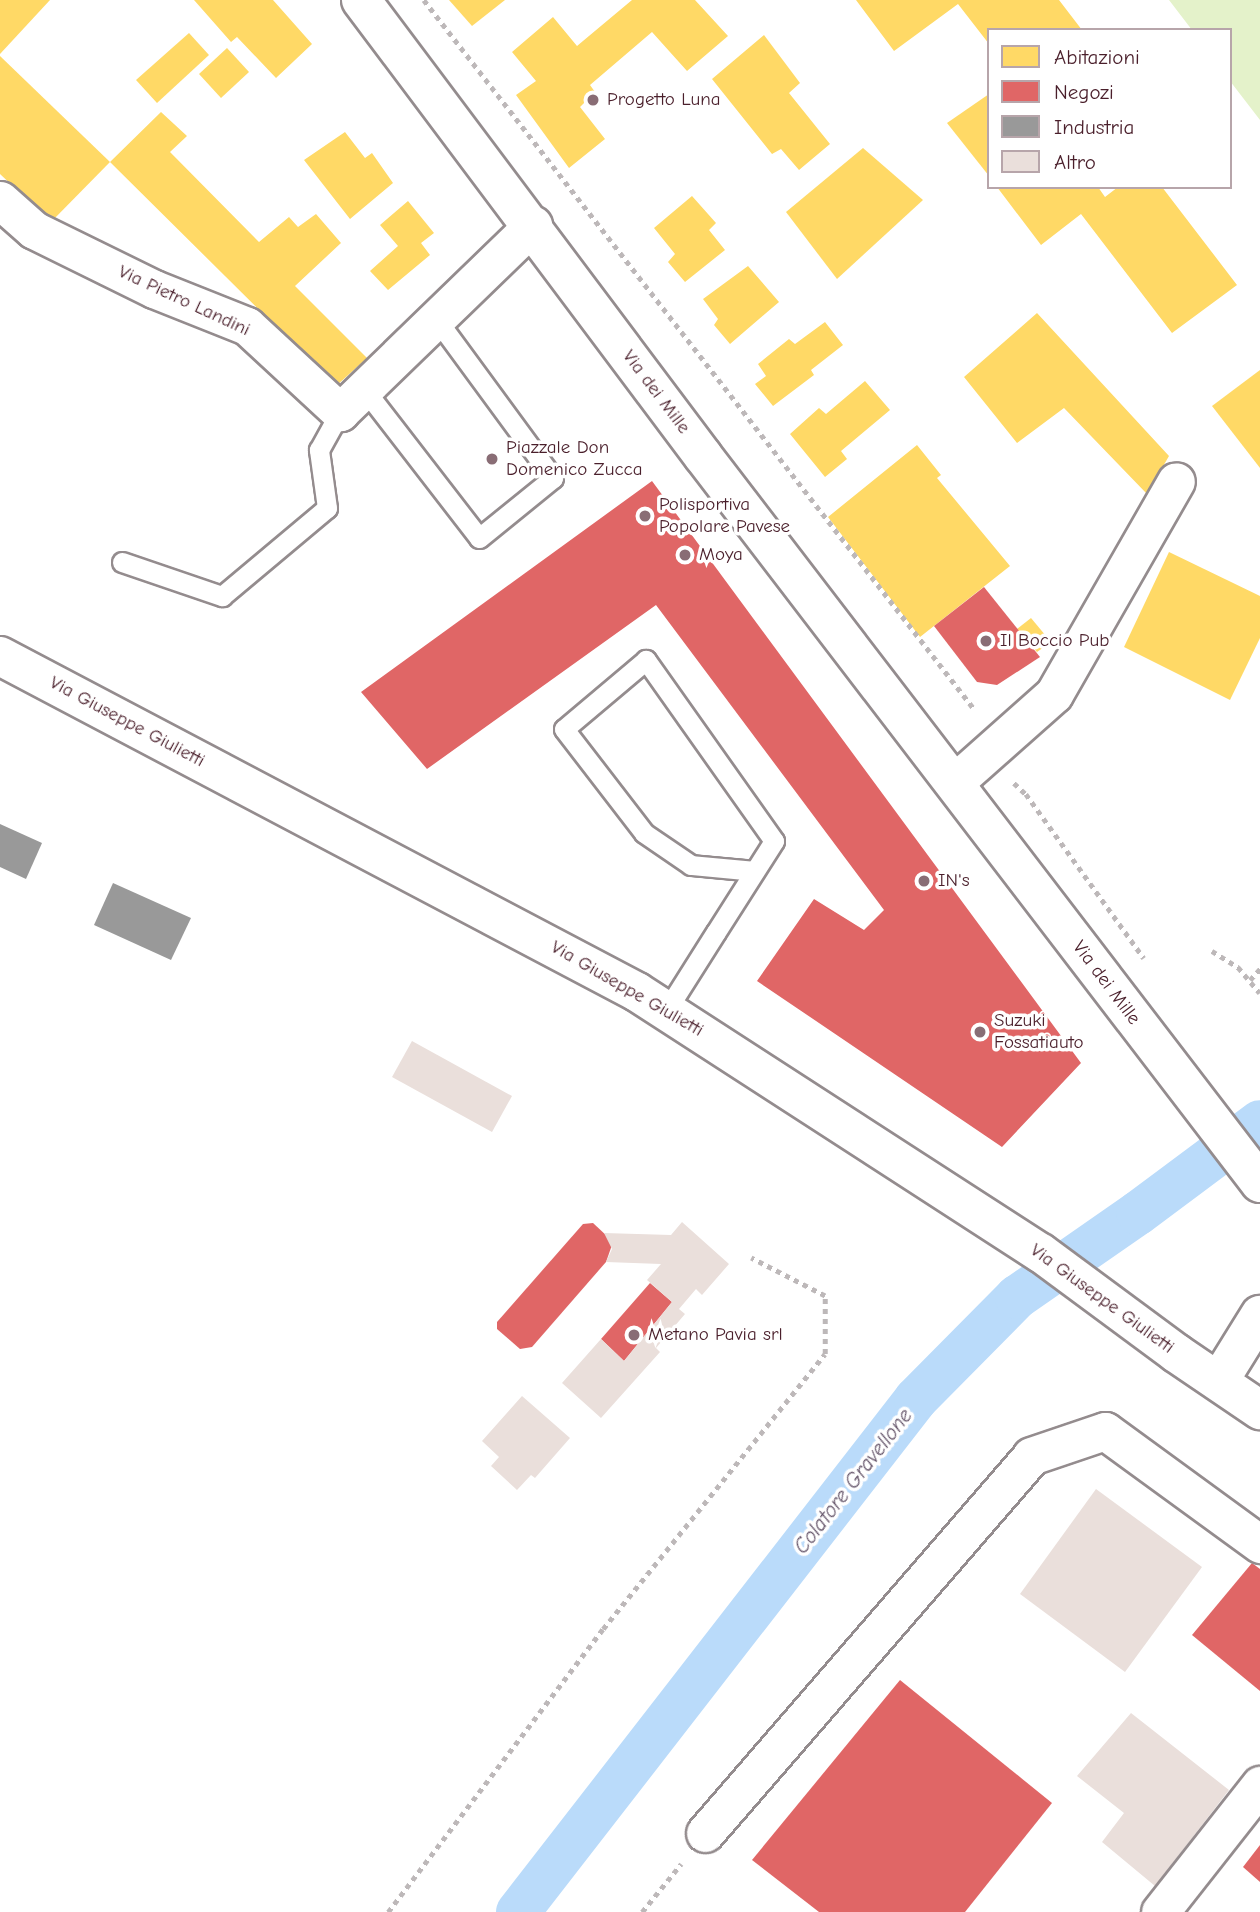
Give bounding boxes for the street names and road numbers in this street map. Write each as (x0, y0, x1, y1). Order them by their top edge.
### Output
street label: Via Pietro Landini (114, 260, 254, 342)
street label: Via dei Mille (617, 346, 695, 438)
street label: Via Giuseppe Giulietti (46, 671, 208, 773)
street label: Via Giuseppe Giulietti (547, 936, 707, 1042)
street label: Via dei Mille (1067, 937, 1145, 1029)
street label: Via Giuseppe Giulietti (1026, 1239, 1178, 1359)

